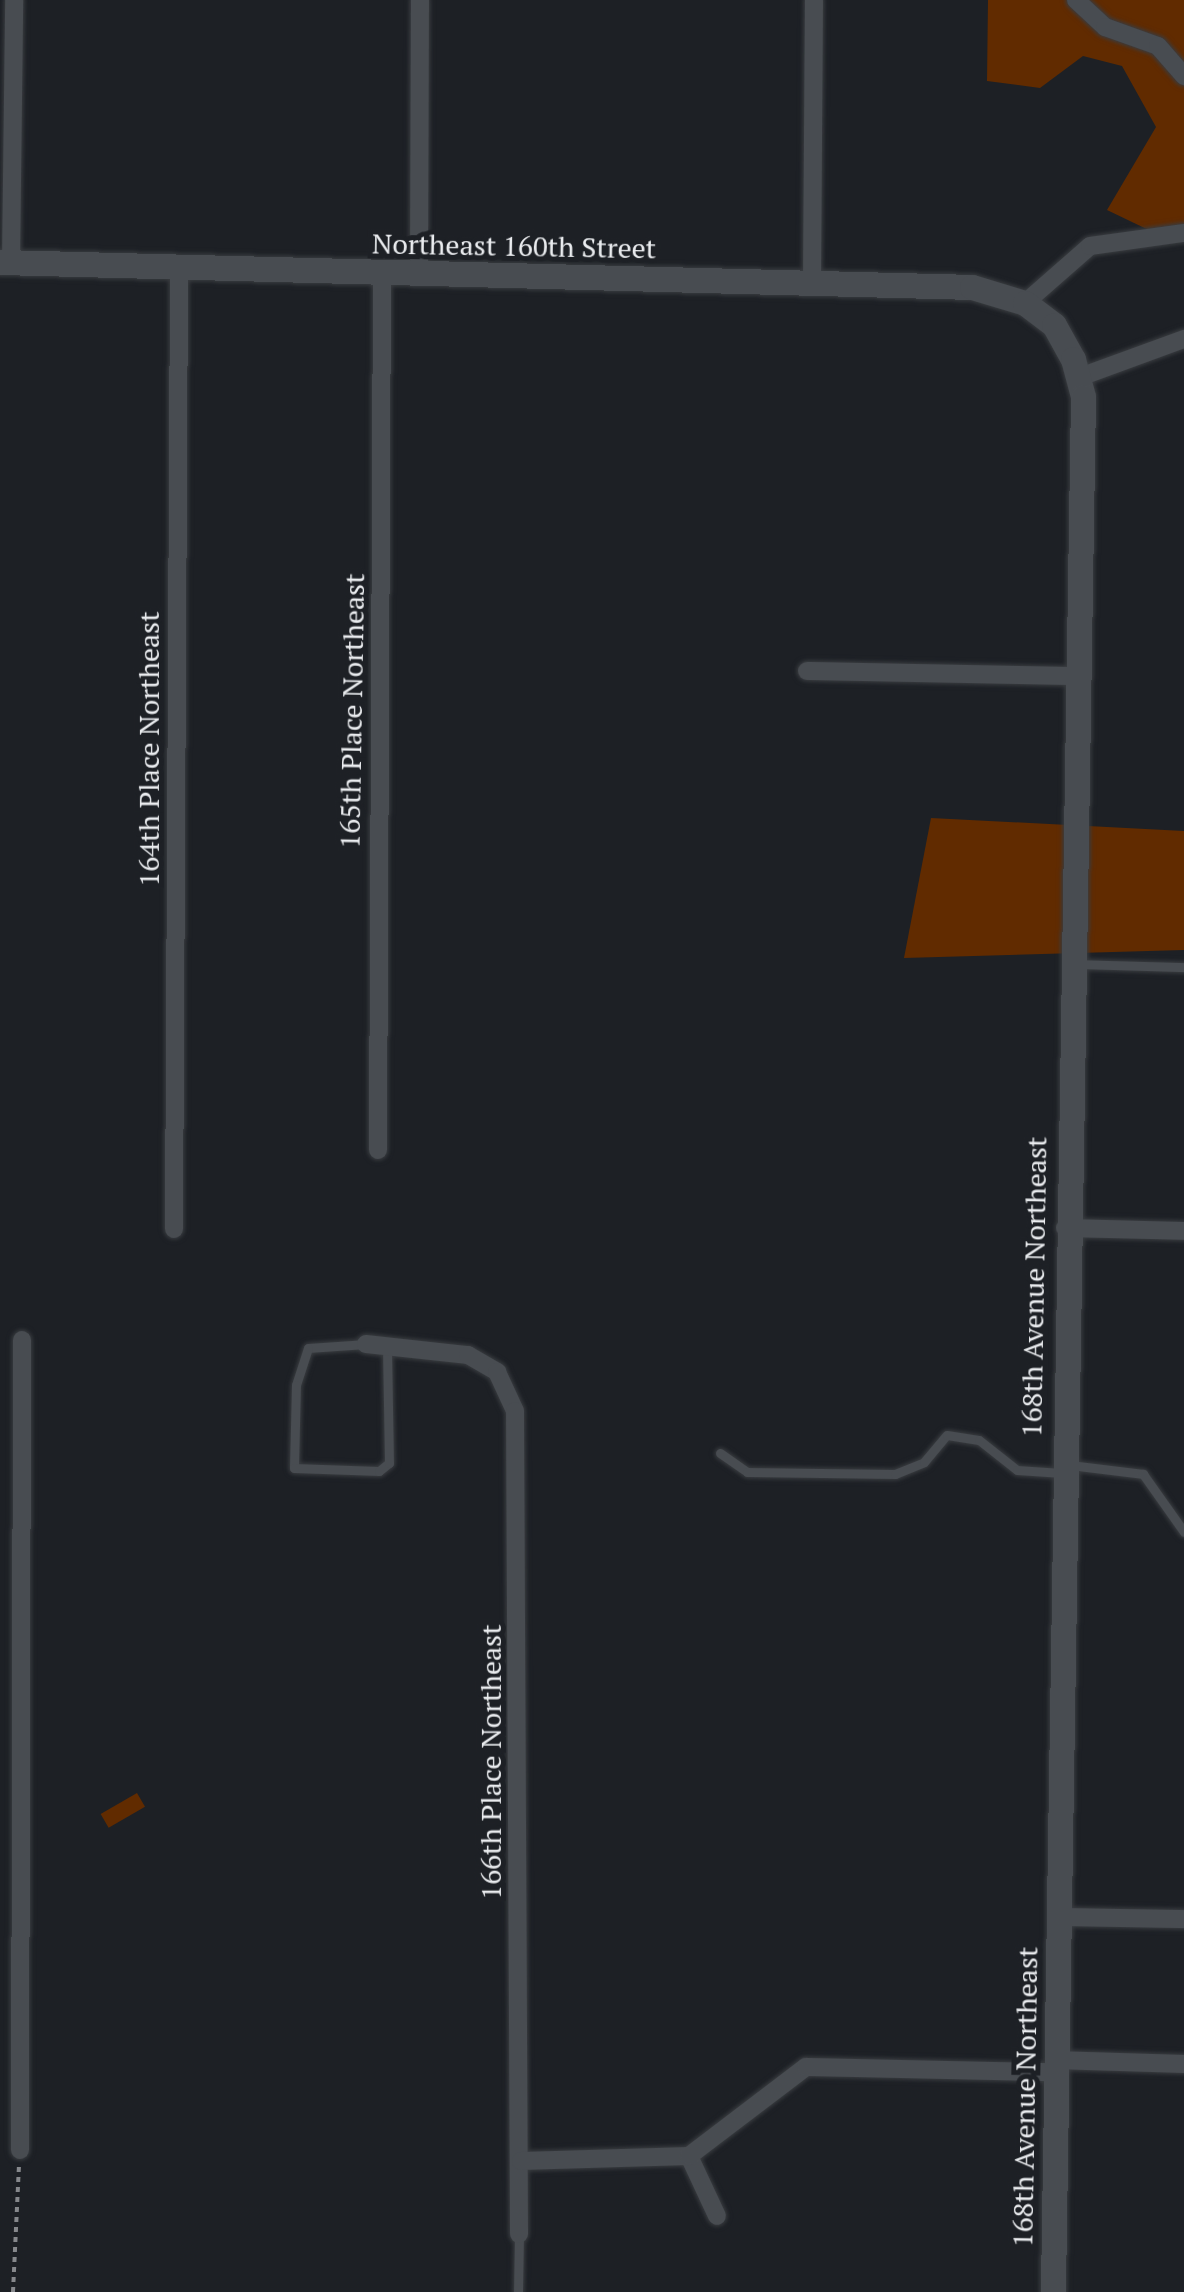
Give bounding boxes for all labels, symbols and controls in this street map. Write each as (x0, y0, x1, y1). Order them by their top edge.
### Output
street label: Northeast 160th Street (372, 227, 656, 265)
street label: 165th Place Northeast (333, 573, 371, 849)
street label: 164th Place Northeast (132, 611, 166, 887)
street label: 168th Avenue Northeast (1015, 1136, 1053, 1438)
street label: 166th Place Northeast (474, 1624, 508, 1900)
street label: 168th Avenue Northeast (1006, 1946, 1044, 2248)

